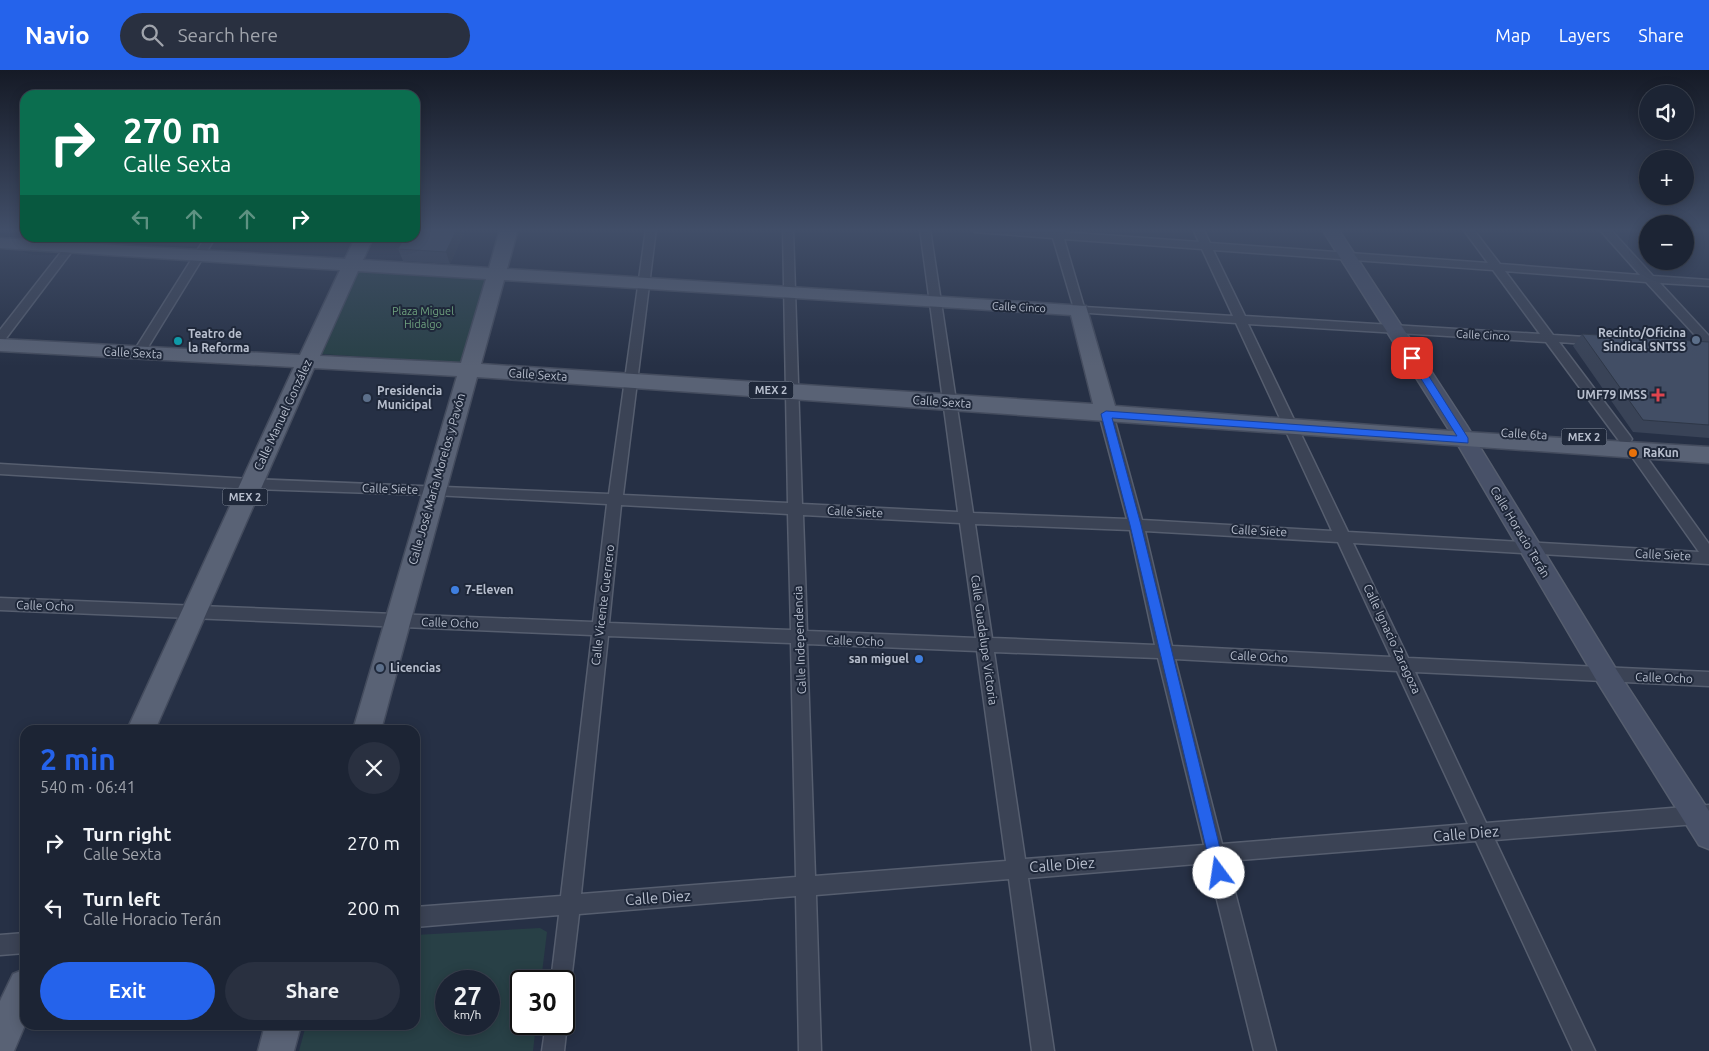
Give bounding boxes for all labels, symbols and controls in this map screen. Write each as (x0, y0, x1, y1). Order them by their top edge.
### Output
search box (120, 13, 470, 58)
icon: search (138, 21, 166, 49)
text: Navio (25, 22, 90, 49)
text: Search here (178, 24, 278, 46)
text: Map (1495, 25, 1531, 45)
text: Layers (1559, 25, 1610, 45)
text: Share (1638, 25, 1684, 45)
map controls (1639, 85, 1694, 270)
button: sound (1639, 85, 1694, 140)
icon: right (40, 110, 105, 175)
text: 270 m (123, 110, 221, 150)
button: + (1639, 150, 1694, 205)
text: Calle Sexta (123, 151, 231, 176)
icon: left (127, 205, 155, 233)
icon: ahead (180, 205, 208, 233)
icon: ahead (233, 205, 261, 233)
icon: right (286, 205, 314, 233)
button: − (1639, 215, 1694, 270)
street label: Calle Cinco (992, 300, 1046, 314)
park label: Plaza Miguel Hidalgo (392, 305, 454, 330)
place label: Recinto/Oficina Sindical SNTSS (1598, 326, 1686, 353)
place label: Teatro de la Reforma (188, 327, 250, 354)
street label: Calle Cinco (1456, 328, 1510, 342)
marker: Recinto/Oficina Sindical SNTSS (1690, 334, 1702, 346)
marker: Teatro de la Reforma (172, 335, 184, 347)
pin (1391, 337, 1433, 379)
street label: Calle Sexta (103, 344, 163, 361)
icon: arrive (1398, 344, 1426, 372)
street label: Calle Manuel González (251, 357, 314, 472)
street label: Calle Sexta (508, 366, 568, 383)
road number: MEX 2 (748, 382, 794, 398)
place label: Presidencia Municipal (377, 384, 442, 411)
place label: UMF79 IMSS (1577, 388, 1647, 401)
marker: UMF79 IMSS (1651, 388, 1665, 402)
marker: Presidencia Municipal (361, 392, 373, 404)
street label: Calle José María Morelos y Pavón (406, 392, 467, 566)
street label: Calle Sexta (912, 393, 972, 410)
street label: Calle 6ta (1500, 426, 1548, 441)
road number: MEX 2 (1562, 428, 1606, 446)
place label: RaKun (1643, 446, 1679, 459)
marker: RaKun (1627, 447, 1639, 459)
street label: Calle Siete (362, 481, 418, 496)
street label: Calle Horacio Terán (1488, 484, 1553, 580)
road number: MEX 2 (222, 488, 268, 506)
street label: Calle Siete (827, 504, 883, 519)
street label: Calle Siete (1231, 523, 1287, 538)
street label: Calle Vicente Guerrero (589, 544, 616, 666)
street label: Calle Siete (1635, 547, 1691, 562)
street label: Calle Guadalupe Victoria (969, 574, 1000, 706)
street label: Calle Ignacio Zaragoza (1361, 582, 1424, 696)
place label: 7-Eleven (465, 583, 514, 596)
marker: 7-Eleven (449, 584, 461, 596)
street label: Calle Independencia (791, 586, 808, 694)
street label: Calle Ocho (16, 598, 74, 613)
street label: Calle Ocho (421, 615, 479, 630)
street label: Calle Ocho (826, 633, 884, 648)
street label: Calle Ocho (1230, 648, 1288, 665)
place label: san miguel (849, 652, 909, 665)
marker: san miguel (913, 653, 925, 665)
place label: Licencias (390, 661, 441, 674)
marker: Licencias (374, 662, 386, 674)
street label: Calle Ocho (1635, 670, 1693, 685)
text: 2 min (40, 742, 116, 776)
button: close (348, 742, 400, 794)
text: 540 m · 06:41 (40, 778, 136, 796)
street label: Calle Diez (1432, 822, 1500, 845)
text: Turn right (83, 823, 171, 845)
icon: right (40, 829, 68, 857)
text: 270 m (347, 832, 400, 854)
text: Calle Sexta (83, 845, 162, 863)
position arrow (1192, 846, 1244, 898)
street label: Calle Diez (1028, 854, 1096, 875)
street label: Calle Diez (624, 887, 692, 908)
text: Turn left (83, 888, 161, 910)
icon: left (40, 894, 68, 922)
text: 200 m (347, 897, 400, 919)
text: Calle Horacio Terán (83, 910, 221, 928)
button: Exit (40, 962, 215, 1020)
button: Share (225, 962, 400, 1020)
speed limit sign: 30 (510, 970, 575, 1035)
text: 27 (453, 982, 482, 1010)
text: km/h (454, 1008, 481, 1021)

